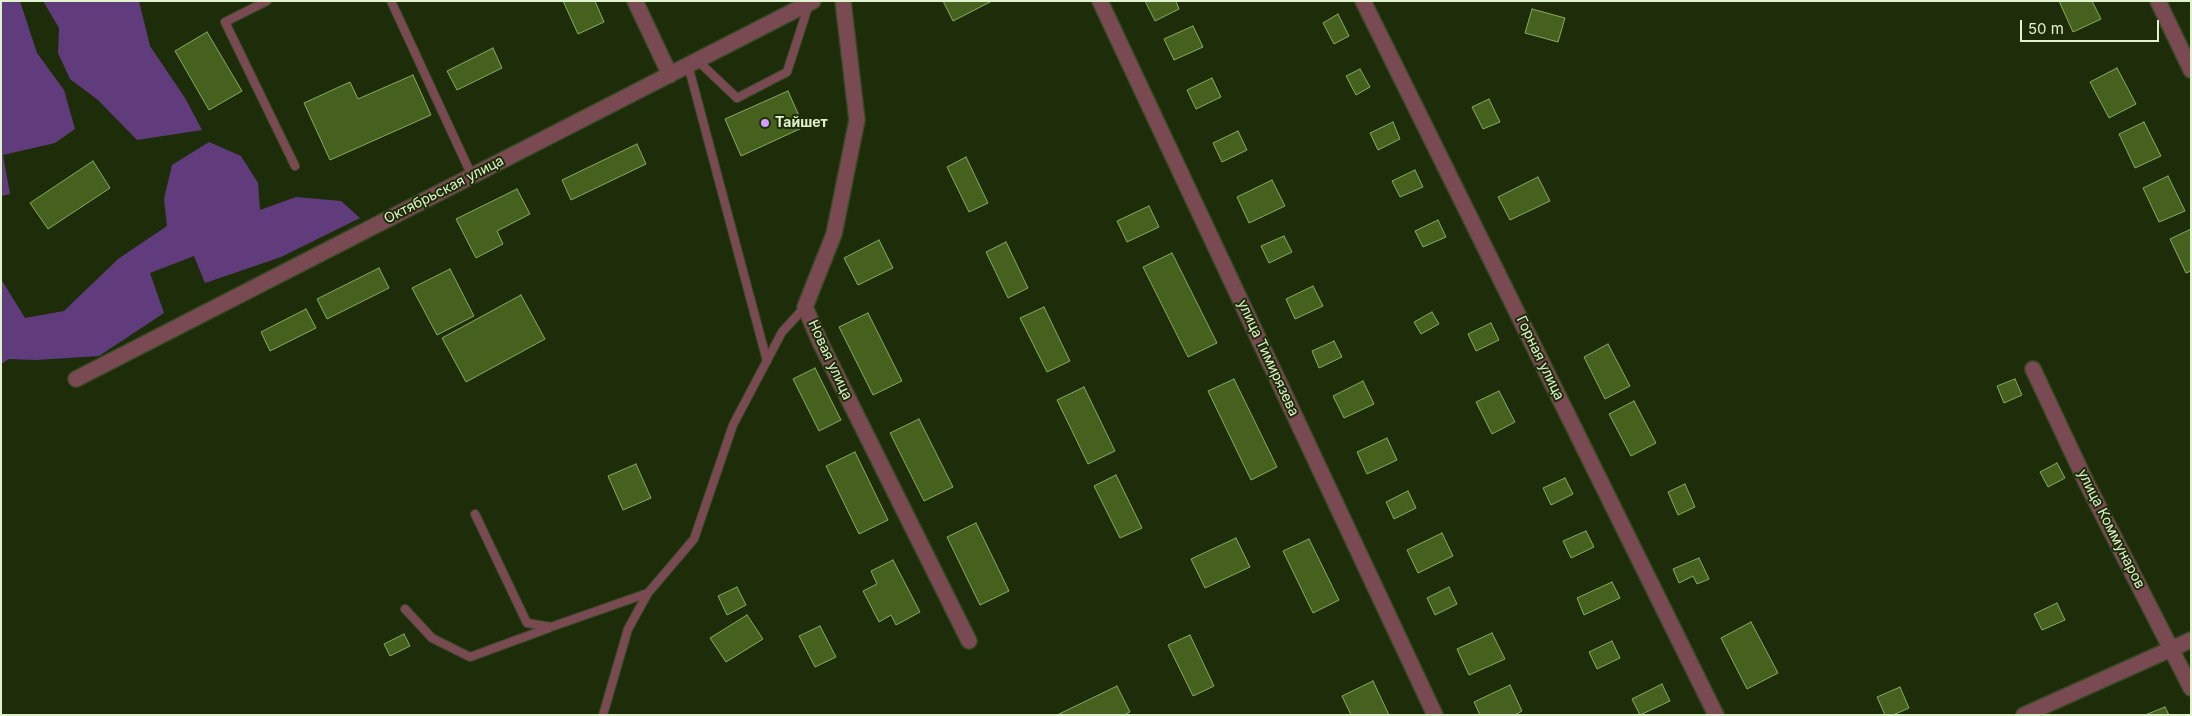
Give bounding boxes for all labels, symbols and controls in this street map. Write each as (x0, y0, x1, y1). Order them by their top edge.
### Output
scale bar (2022, 10, 2161, 42)
text: 50 m (2028, 19, 2064, 38)
place label: Тайшет (775, 115, 828, 131)
marker: Тайшет (759, 117, 771, 129)
street label: Октябрьская улица (381, 153, 507, 227)
street label: улица Тимирязева (1234, 297, 1302, 419)
street label: Горная улица (1512, 313, 1568, 403)
street label: Новая улица (804, 317, 856, 403)
street label: улица Коммунаров (2074, 467, 2148, 591)

